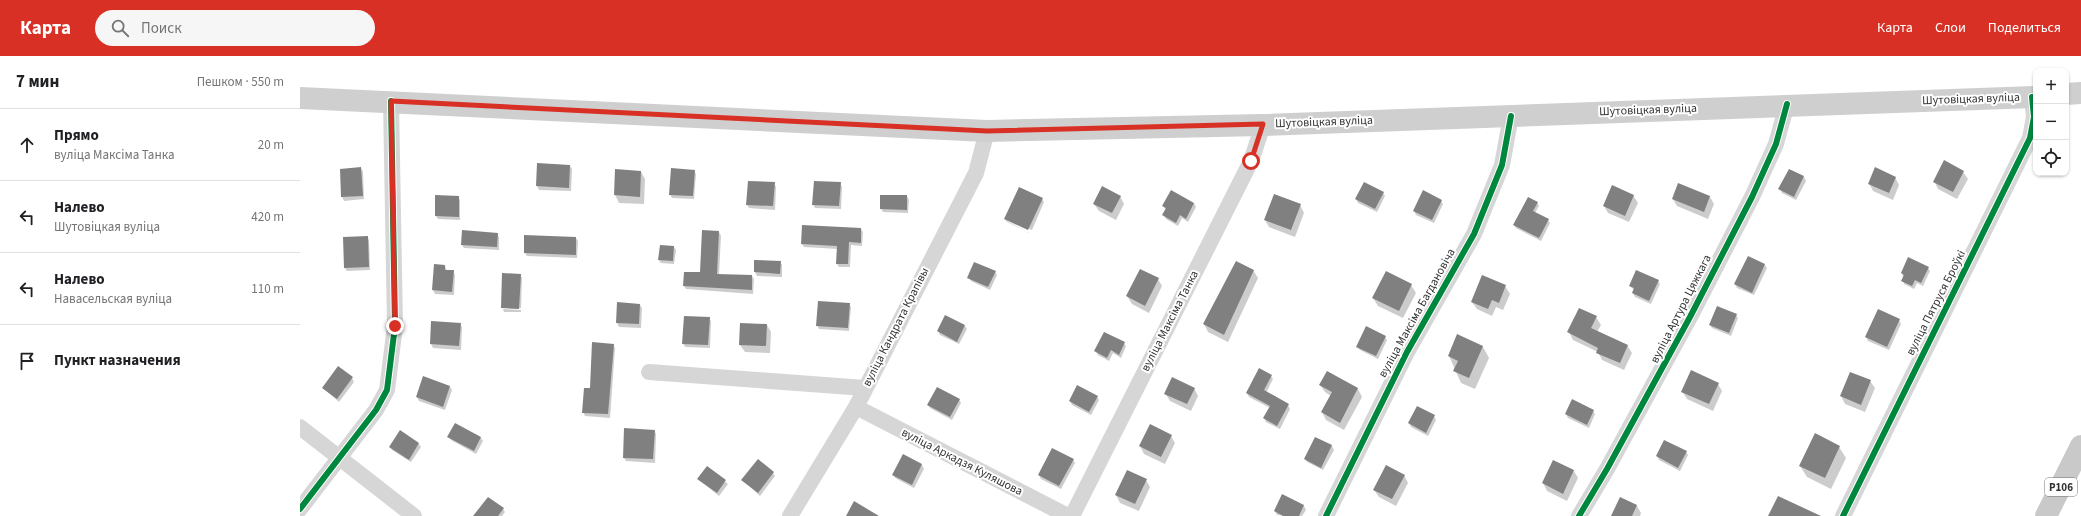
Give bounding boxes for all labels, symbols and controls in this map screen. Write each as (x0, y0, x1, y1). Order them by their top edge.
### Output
search box (95, 10, 375, 46)
text: Карта (20, 15, 71, 42)
icon: search (109, 17, 131, 39)
text: Поиск (141, 18, 182, 39)
text: Карта (1877, 18, 1913, 38)
text: Слои (1935, 18, 1966, 38)
text: Поделиться (1988, 18, 2061, 38)
map controls (2033, 68, 2069, 176)
button: + (2033, 68, 2069, 104)
text: 7 мин (16, 70, 59, 94)
text: Пешком · 550 m (197, 73, 284, 91)
street label: Шутовіцкая вуліца (1922, 89, 2020, 109)
street label: Шутовіцкая вуліца (1599, 100, 1697, 120)
button: − (2033, 104, 2069, 140)
street label: Шутовіцкая вуліца (1275, 112, 1373, 132)
text: Прямо (54, 125, 99, 146)
icon: ahead (16, 134, 38, 156)
text: 20 m (258, 136, 284, 154)
button: locate (2033, 140, 2069, 176)
text: вуліца Максіма Танка (54, 146, 175, 164)
route start (1242, 152, 1260, 170)
text: Налево (54, 197, 105, 218)
icon: left (16, 206, 38, 228)
text: 420 m (251, 208, 284, 226)
text: Шутовіцкая вуліца (54, 218, 160, 236)
street label: вуліца Максіма Багдановіча (1374, 245, 1460, 381)
street label: вуліца Пятруся Броўкі (1902, 247, 1970, 359)
street label: вуліца Артура Цяжкага (1646, 252, 1716, 366)
street label: вуліца Кандрата Крапівы (859, 264, 933, 390)
street label: вуліца Максіма Танка (1137, 268, 1203, 374)
text: Налево (54, 269, 105, 290)
icon: left (16, 278, 38, 300)
text: 110 m (251, 280, 284, 298)
text: Навасельская вуліца (54, 290, 172, 308)
route end (386, 317, 404, 335)
icon: arrive (16, 350, 38, 372)
text: Пункт назначения (54, 350, 181, 371)
street label: вуліца Аркадзя Куляшова (898, 424, 1026, 500)
road number: Р106 (2045, 478, 2077, 496)

